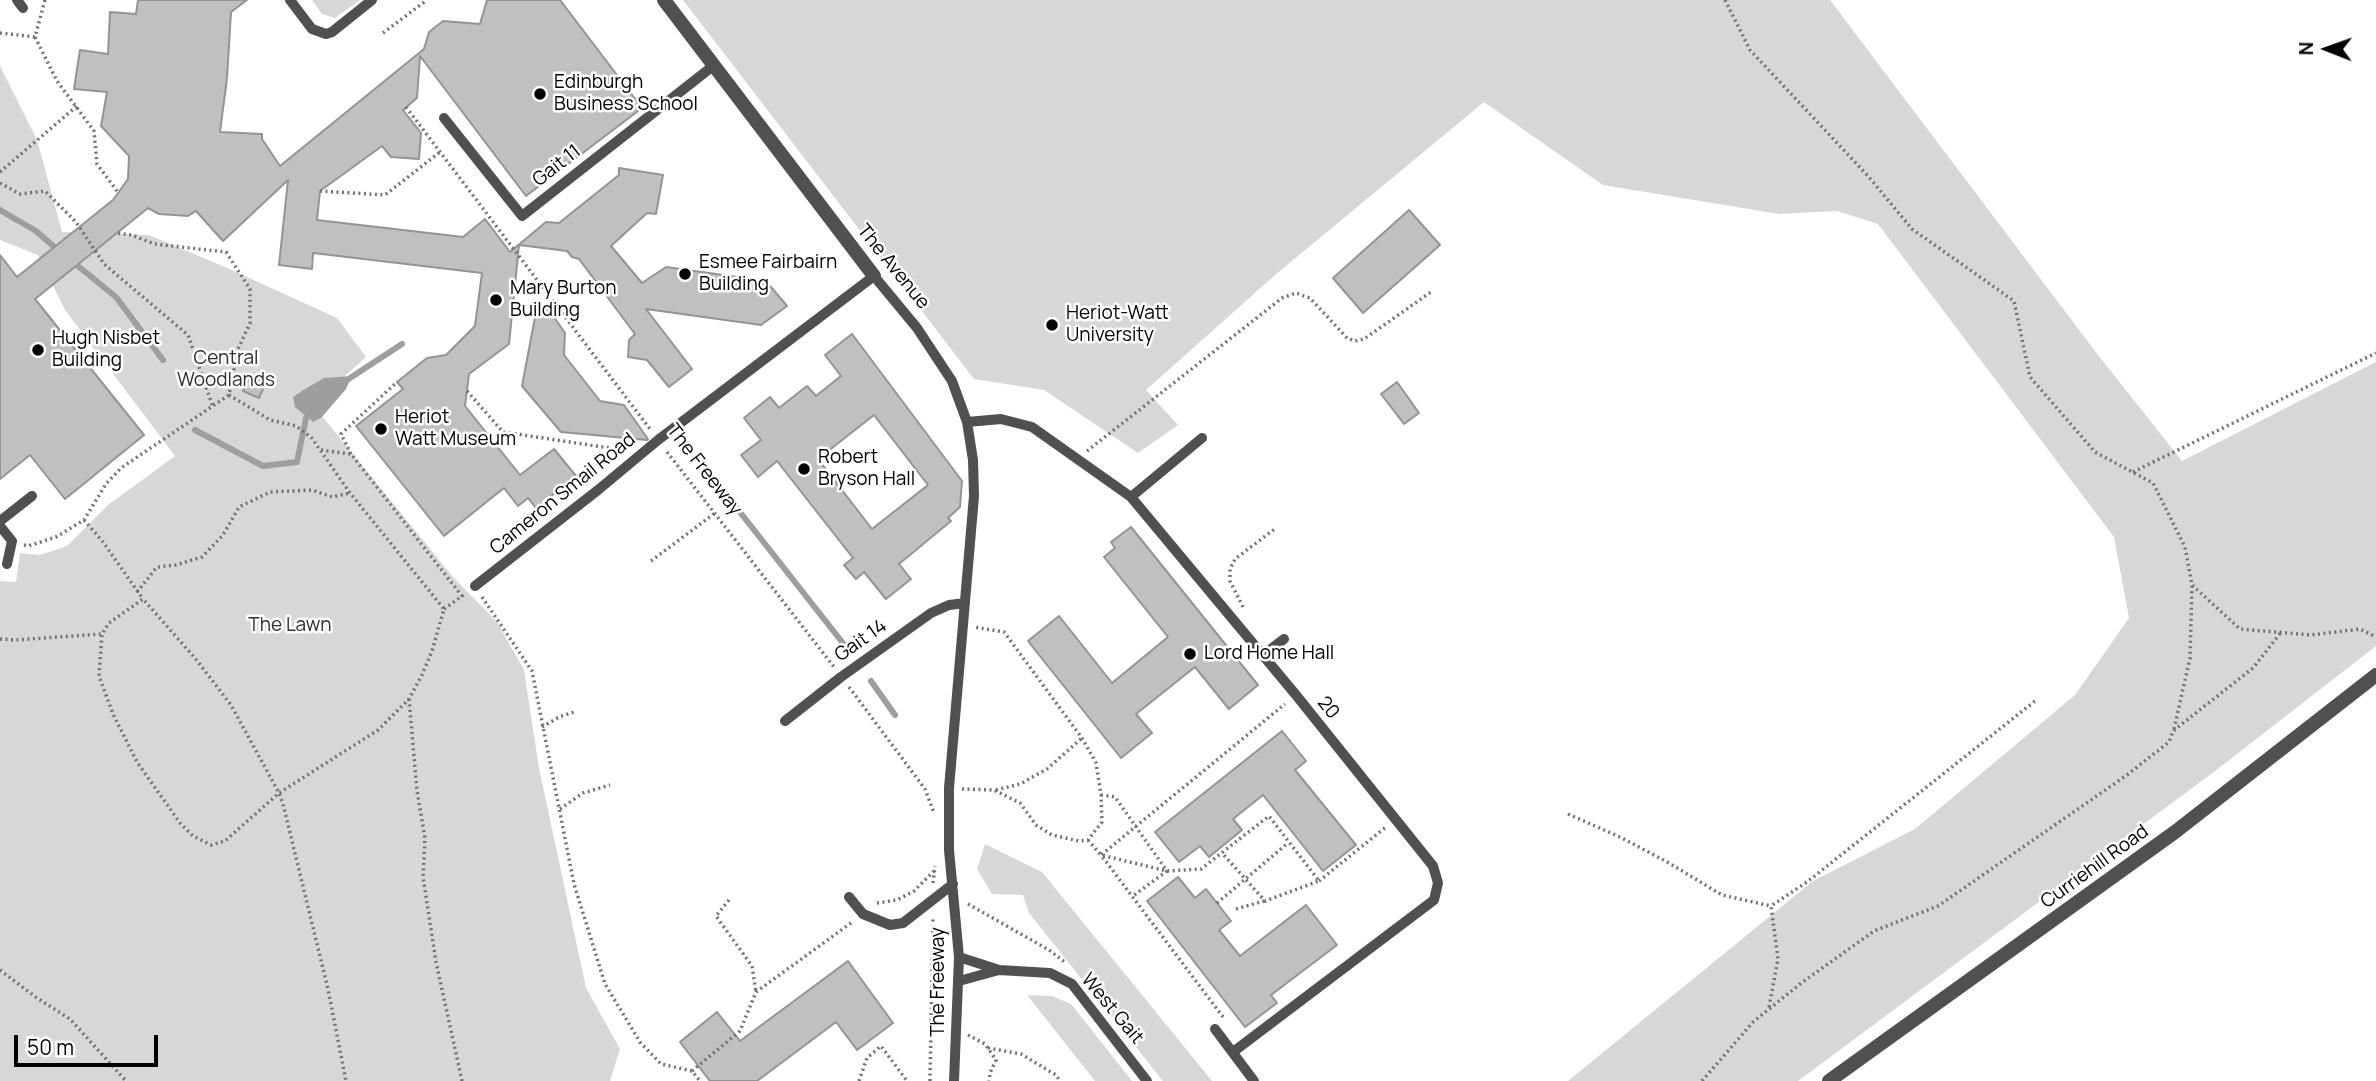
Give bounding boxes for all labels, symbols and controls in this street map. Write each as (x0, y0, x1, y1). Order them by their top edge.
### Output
north arrow (2292, 14, 2362, 84)
text: N (2293, 42, 2319, 56)
place label: Edinburgh Business School (554, 72, 698, 116)
marker: Edinburgh Business School (532, 86, 548, 102)
street label: Gait 11 (528, 140, 586, 192)
street label: The Avenue (852, 220, 934, 314)
place label: Esmee Fairbairn Building (699, 252, 837, 296)
marker: Esmee Fairbairn Building (677, 266, 693, 282)
place label: Mary Burton Building (510, 278, 617, 322)
marker: Mary Burton Building (488, 292, 504, 308)
place label: Heriot-Watt University (1066, 303, 1169, 347)
marker: Heriot-Watt University (1044, 317, 1060, 333)
place label: Hugh Nisbet Building (52, 328, 160, 372)
marker: Hugh Nisbet Building (30, 342, 46, 358)
park label: Central Woodlands (177, 348, 275, 392)
place label: Heriot Watt Museum (395, 407, 516, 451)
street label: The Freeway (661, 420, 747, 520)
marker: Heriot Watt Museum (373, 421, 389, 437)
street label: Cameron Smail Road (486, 428, 640, 560)
place label: Robert Bryson Hall (818, 447, 915, 491)
marker: Robert Bryson Hall (796, 461, 812, 477)
park label: The Lawn (248, 615, 332, 637)
street label: Gait 14 (831, 615, 891, 667)
place label: Lord Home Hall (1204, 643, 1334, 665)
marker: Lord Home Hall (1182, 646, 1198, 662)
street label: 20 (1312, 692, 1344, 724)
street label: Curriehill Road (2037, 820, 2153, 914)
street label: The Freeway (928, 927, 950, 1037)
street label: West Gait (1076, 969, 1148, 1049)
scale bar (18, 1021, 161, 1066)
text: 50 m (27, 1033, 74, 1061)

